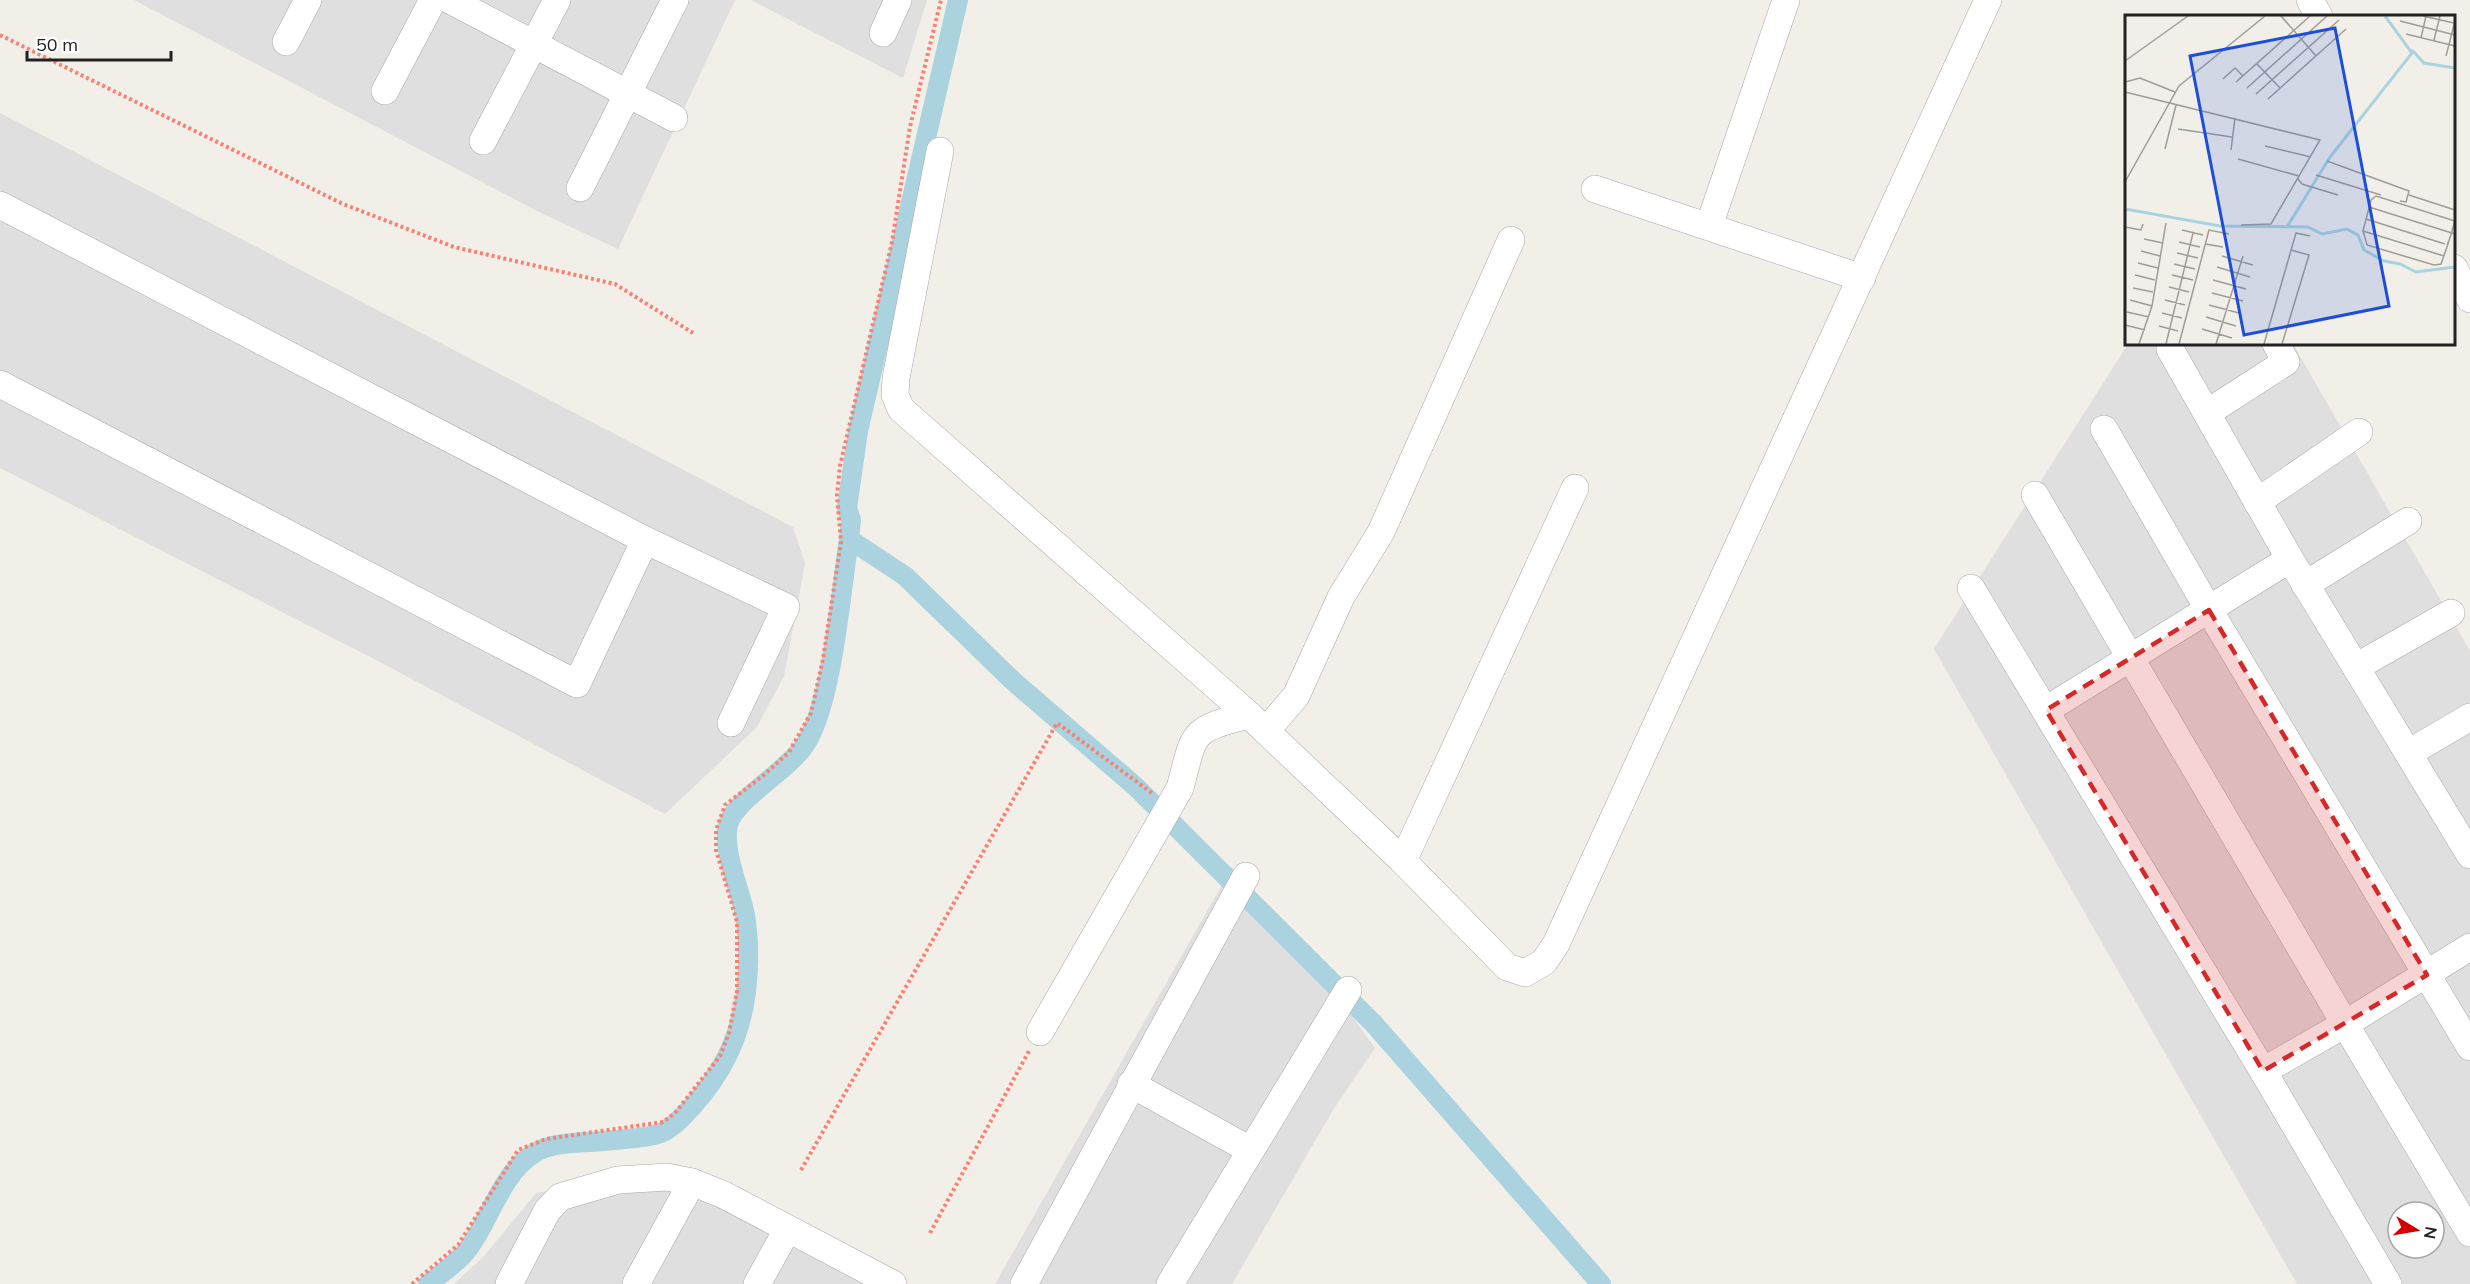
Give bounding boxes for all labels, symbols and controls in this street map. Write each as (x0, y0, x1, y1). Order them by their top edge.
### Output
inset map (2125, 15, 2455, 345)
scale bar (27, 24, 171, 62)
text: 50 m (36, 33, 78, 56)
north arrow (2386, 1200, 2446, 1260)
text: N (2420, 1225, 2442, 1241)

